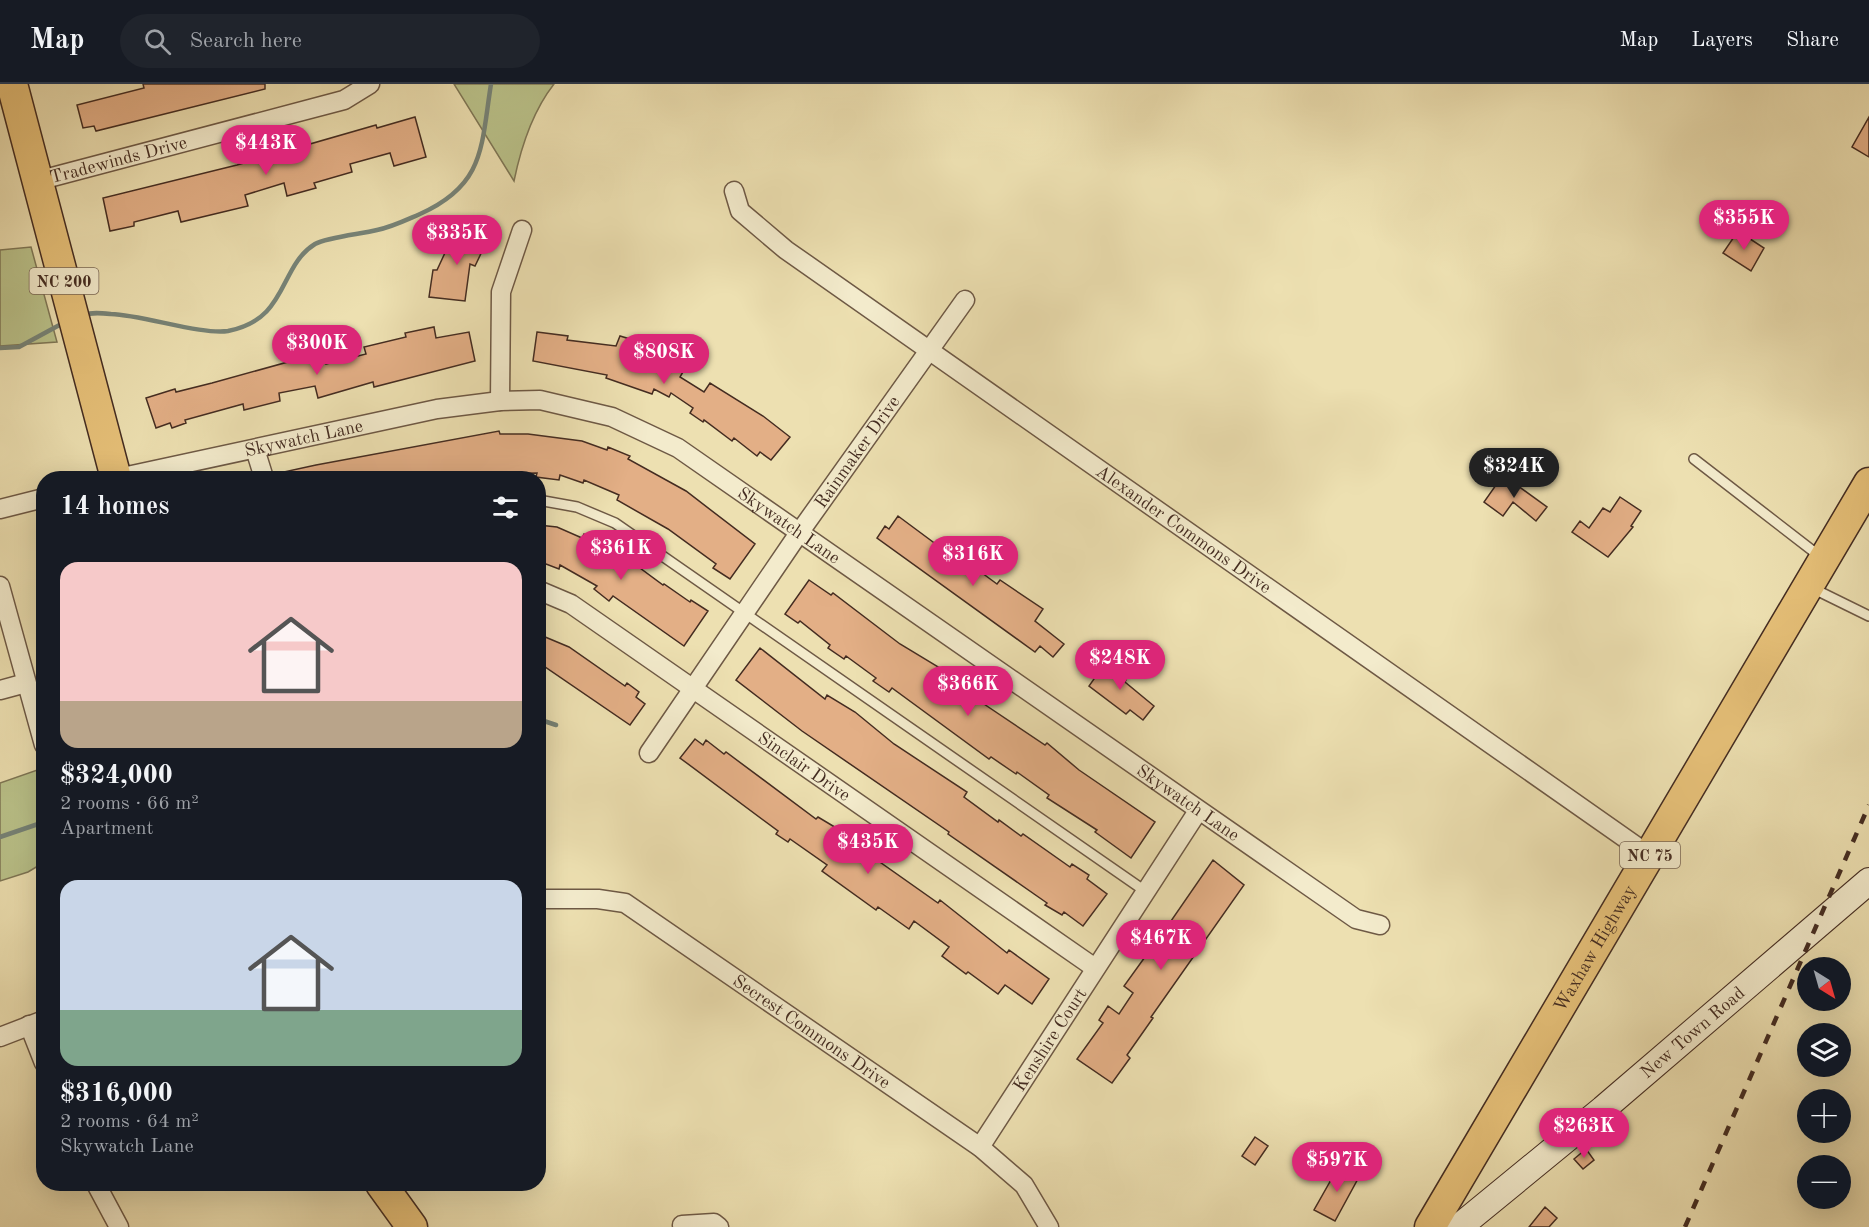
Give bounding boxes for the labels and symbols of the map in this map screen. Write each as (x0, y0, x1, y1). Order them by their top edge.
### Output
pin: $443K (224, 125, 308, 176)
street label: Tradewinds Drive (48, 134, 189, 187)
pin: $355K (1702, 200, 1786, 251)
pin: $335K (415, 215, 499, 266)
road number: NC 200 (29, 268, 98, 294)
pin: $300K (275, 325, 359, 376)
pin: $808K (622, 334, 706, 385)
street label: Rainmaker Drive (812, 393, 904, 512)
street label: Skywatch Lane (243, 417, 365, 460)
pin: $324K (1472, 448, 1556, 499)
street label: Alexander Commons Drive (1092, 462, 1274, 597)
street label: Skywatch Lane (734, 484, 843, 568)
pin: $361K (579, 530, 663, 581)
pin: $316K (931, 536, 1015, 587)
pin: $248K (1078, 640, 1162, 691)
pin: $366K (926, 666, 1010, 717)
street label: Sinclair Drive (754, 729, 853, 805)
street label: Skywatch Lane (1133, 762, 1242, 845)
pin: $435K (826, 824, 910, 875)
road number: NC 75 (1620, 842, 1680, 868)
street label: Waxhaw Highway (1551, 882, 1640, 1015)
pin: $467K (1119, 920, 1203, 971)
north arrow (1797, 957, 1851, 1011)
street label: Secrest Commons Drive (729, 972, 893, 1092)
street label: New Town Road (1638, 984, 1748, 1082)
street label: Kenshire Court (1011, 985, 1090, 1095)
pin: $263K (1542, 1108, 1626, 1159)
pin: $597K (1295, 1142, 1379, 1193)

